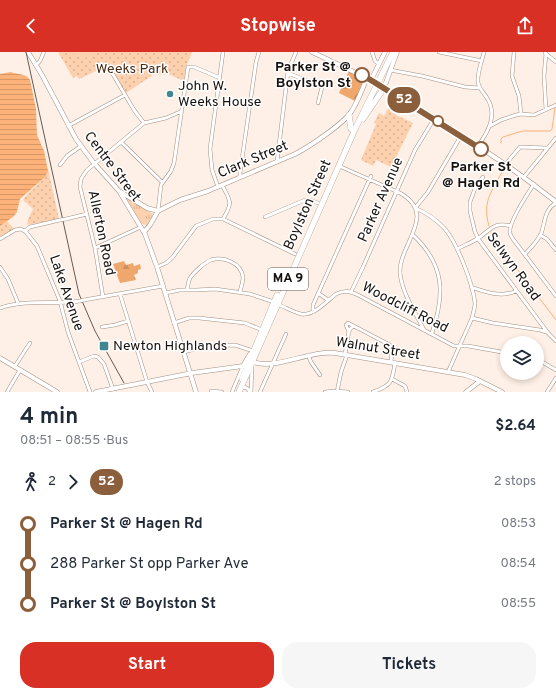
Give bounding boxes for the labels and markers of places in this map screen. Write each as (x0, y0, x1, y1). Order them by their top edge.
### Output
place label: Parker St @ Boylston St (275, 59, 351, 92)
marker: Parker St @ Boylston St (354, 67, 370, 83)
place label: John W. Weeks House (178, 78, 261, 111)
marker: John W. Weeks House (165, 89, 175, 99)
unlabelled marker (432, 115, 444, 127)
marker: Parker St @ Hagen Rd (473, 141, 489, 157)
place label: Parker St @ Hagen Rd (442, 159, 520, 192)
place label: Newton Highlands (113, 338, 227, 355)
marker: Newton Highlands (98, 340, 110, 352)

